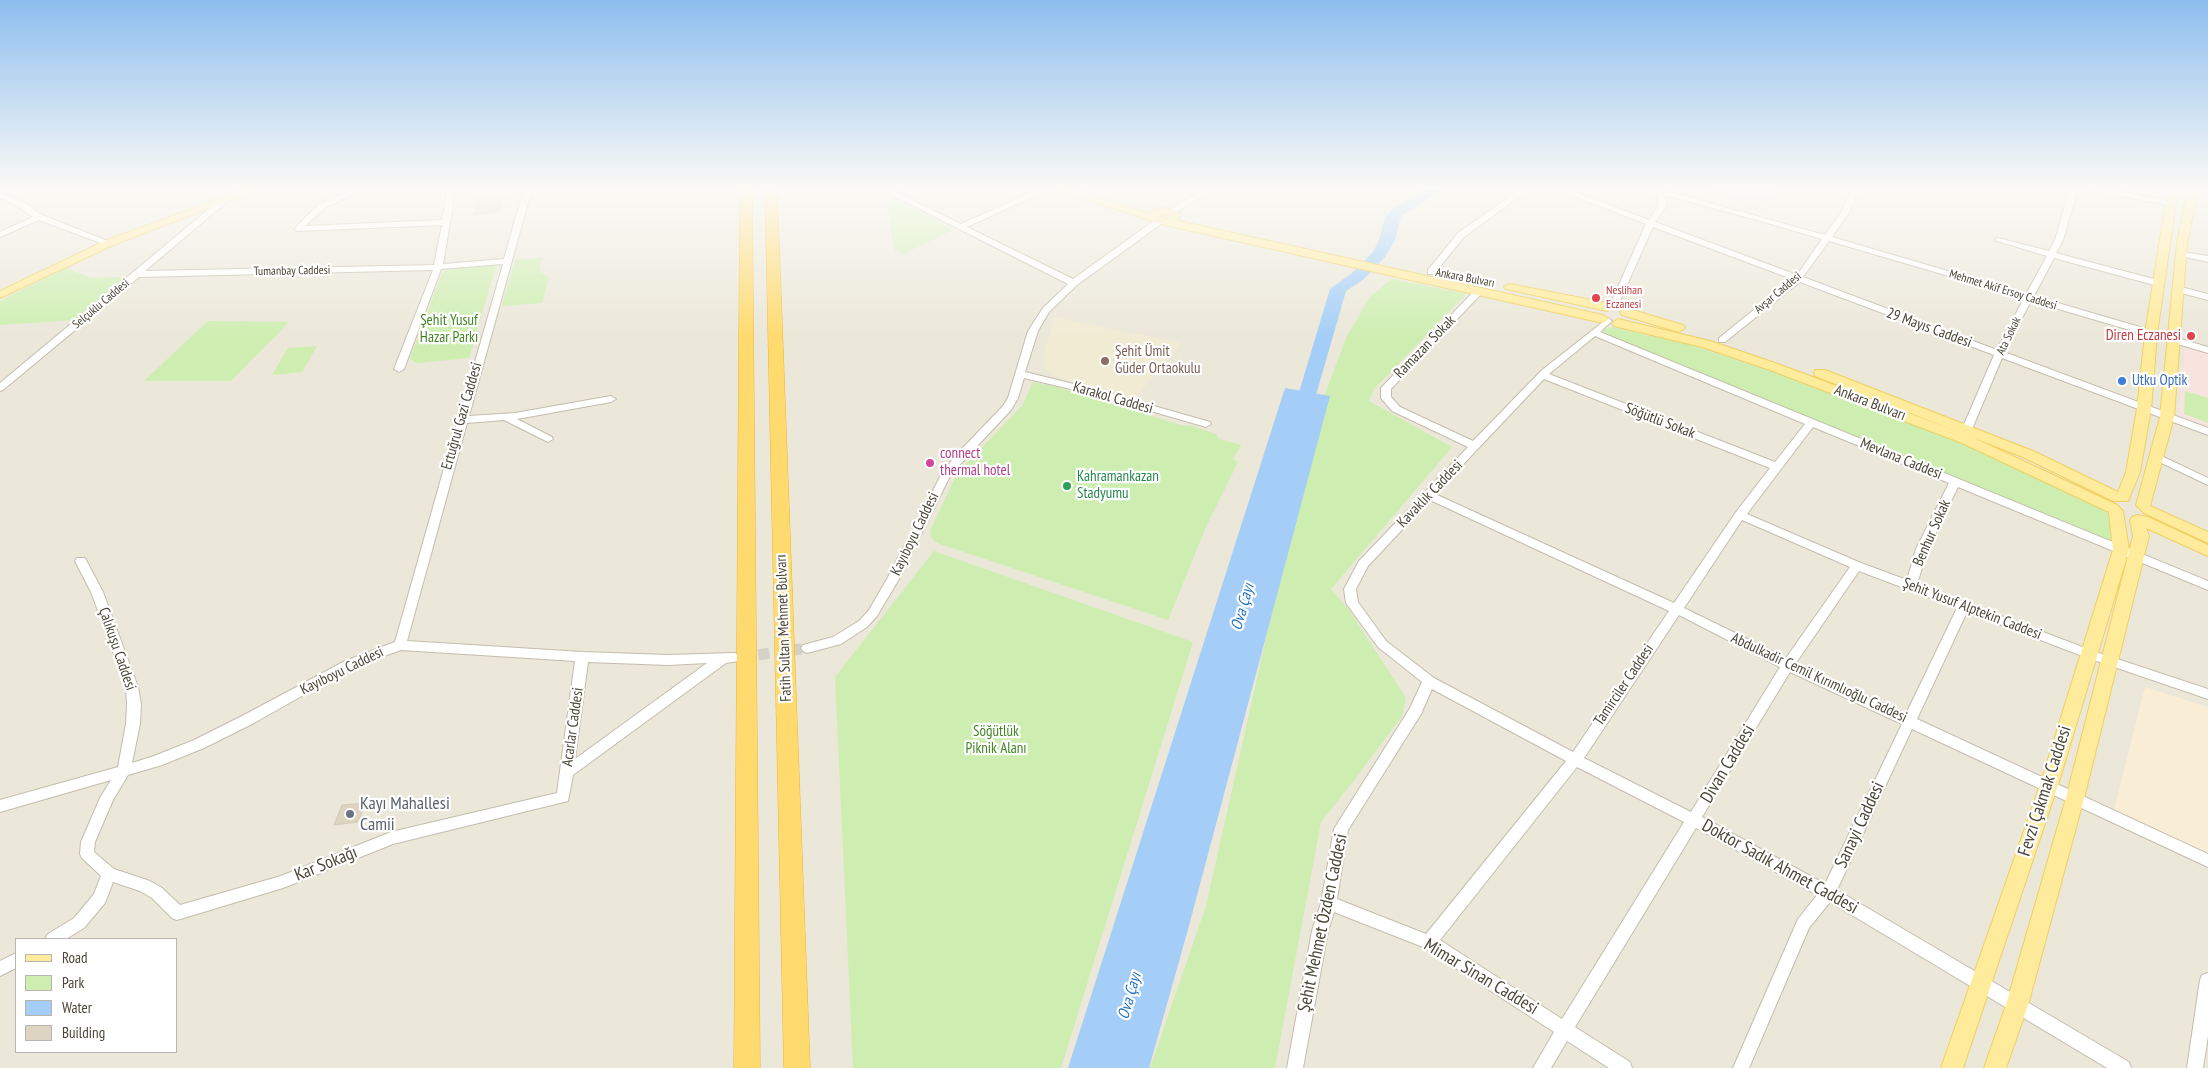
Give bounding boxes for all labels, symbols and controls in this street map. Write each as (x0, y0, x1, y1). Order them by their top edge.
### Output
street label: Tumanbay Caddesi (254, 263, 330, 279)
street label: Ankara Bulvarı (1434, 265, 1496, 291)
street label: Mehmet Akif Ersoy Caddesi (1947, 267, 2059, 313)
street label: Avşar Caddesi (1752, 269, 1804, 317)
street label: Selçuklu Caddesi (70, 276, 132, 332)
place label: Neslihan Eczanesi (1606, 284, 1642, 312)
marker: Neslihan Eczanesi (1590, 292, 1602, 304)
street label: 29 Mayıs Caddesi (1884, 304, 1974, 352)
park label: Şehit Yusuf Hazar Parkı (420, 312, 478, 347)
street label: Ramazan Sokak (1391, 312, 1459, 382)
street label: Ata Sokak (1994, 315, 2024, 357)
place label: Diren Eczanesi (2106, 327, 2181, 345)
marker: Diren Eczanesi (2185, 330, 2197, 342)
place label: Şehit Ümit Güder Ortaokulu (1115, 343, 1201, 378)
marker: Şehit Ümit Güder Ortaokulu (1099, 355, 1111, 367)
street label: Ertuğrul Gazi Caddesi (438, 360, 486, 472)
place label: Utku Optik (2132, 372, 2187, 390)
marker: Utku Optik (2116, 375, 2128, 387)
street label: Karakol Caddesi (1071, 378, 1155, 418)
street label: Ankara Bulvarı (1832, 381, 1908, 425)
street label: Söğütlü Sokak (1622, 399, 1698, 443)
street label: Mevlana Caddesi (1857, 434, 1945, 484)
place label: connect thermal hotel (940, 445, 1010, 480)
marker: connect thermal hotel (924, 457, 936, 469)
street label: Kavaklık Caddesi (1393, 457, 1467, 531)
place label: Kahramankazan Stadyumu (1077, 468, 1159, 503)
marker: Kahramankazan Stadyumu (1061, 480, 1073, 492)
street label: Kayıboyu Caddesi (887, 489, 943, 579)
street label: Benhur Sokak (1909, 497, 1955, 569)
street label: Fatih Sultan Mehmet Bulvarı (772, 554, 796, 702)
street label: Şehit Yusuf Alptekin Caddesi (1900, 574, 2044, 644)
water label: Ova Çayı (1227, 581, 1259, 633)
street label: Çalıkuşu Caddesi (94, 605, 140, 693)
street label: Abdulkadir Cemil Kırımlıoğlu Caddesi (1728, 629, 1910, 727)
street label: Tamirciler Caddesi (1590, 641, 1658, 729)
street label: Kayıboyu Caddesi (297, 643, 387, 699)
street label: Acarlar Caddesi (559, 686, 587, 768)
street label: Divan Caddesi (1696, 721, 1760, 807)
park label: Söğütlük Piknik Alanı (965, 723, 1027, 758)
street label: Fevzi Çakmak Caddesi (2014, 723, 2076, 859)
street label: Sanayi Caddesi (1831, 778, 1889, 872)
place label: Kayı Mahallesi Camii (360, 793, 450, 836)
marker: Kayı Mahallesi Camii (344, 808, 356, 820)
street label: Doktor Sadık Ahmet Caddesi (1698, 815, 1862, 919)
street label: Şehit Mehmet Özden Caddesi (1294, 832, 1352, 1014)
street label: Kar Sokağı (291, 842, 361, 886)
street label: Mimar Sinan Caddesi (1420, 934, 1542, 1020)
legend (15, 938, 178, 1053)
text: Road (62, 948, 88, 967)
water label: Ova Çayı (1114, 970, 1146, 1022)
text: Park (62, 973, 84, 992)
text: Water (62, 998, 92, 1017)
text: Building (62, 1023, 105, 1042)

